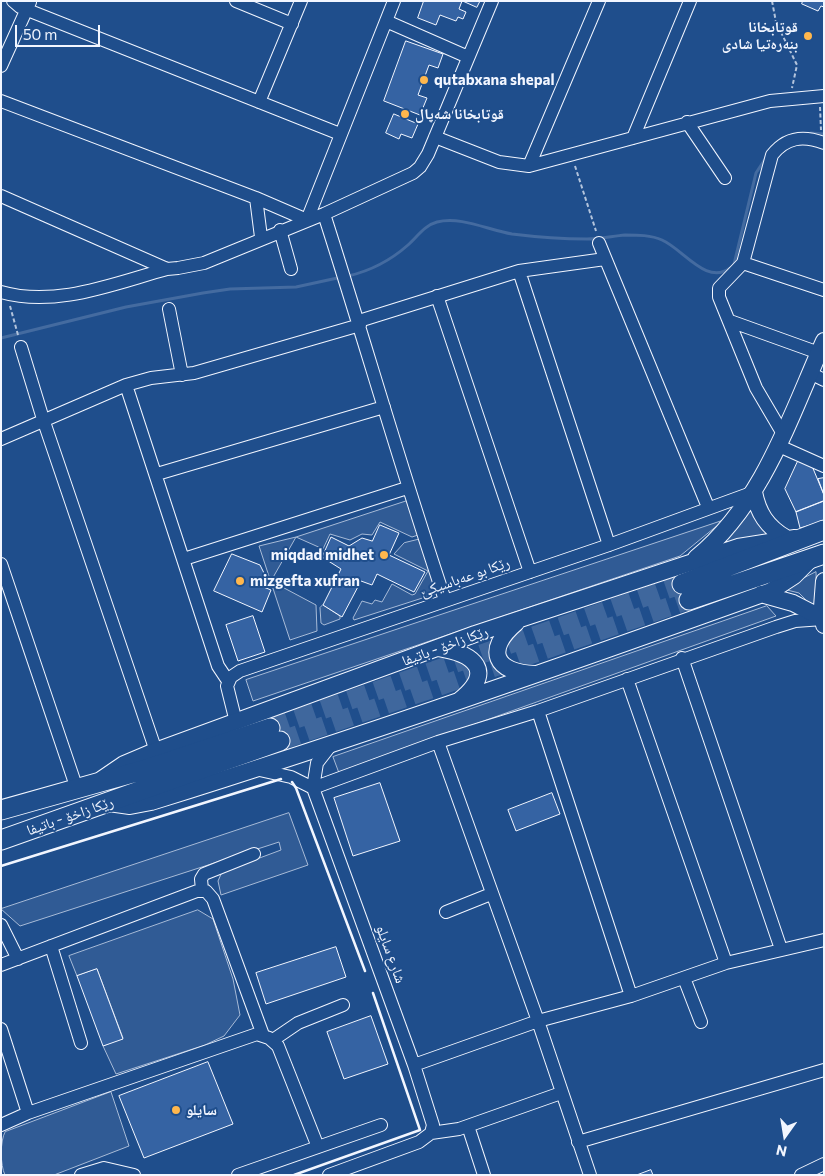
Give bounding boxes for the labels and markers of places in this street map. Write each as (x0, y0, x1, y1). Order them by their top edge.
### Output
place label: قوتابخانا بنەرەتیا شادی (722, 18, 798, 53)
marker: قوتابخانا بنەرەتیا شادی (802, 30, 814, 42)
place label: qutabxana shepal (434, 71, 555, 89)
marker: qutabxana shepal (418, 74, 430, 86)
place label: قوتابخانا شەپال (415, 105, 504, 123)
marker: قوتابخانا شەپال (399, 108, 411, 120)
place label: miqdad midhet (271, 546, 374, 564)
marker: miqdad midhet (378, 549, 390, 561)
place label: mizgefta xufran (250, 572, 360, 590)
marker: mizgefta xufran (234, 575, 246, 587)
place label: سايلو (186, 1101, 217, 1119)
marker: سايلو (170, 1104, 182, 1116)

